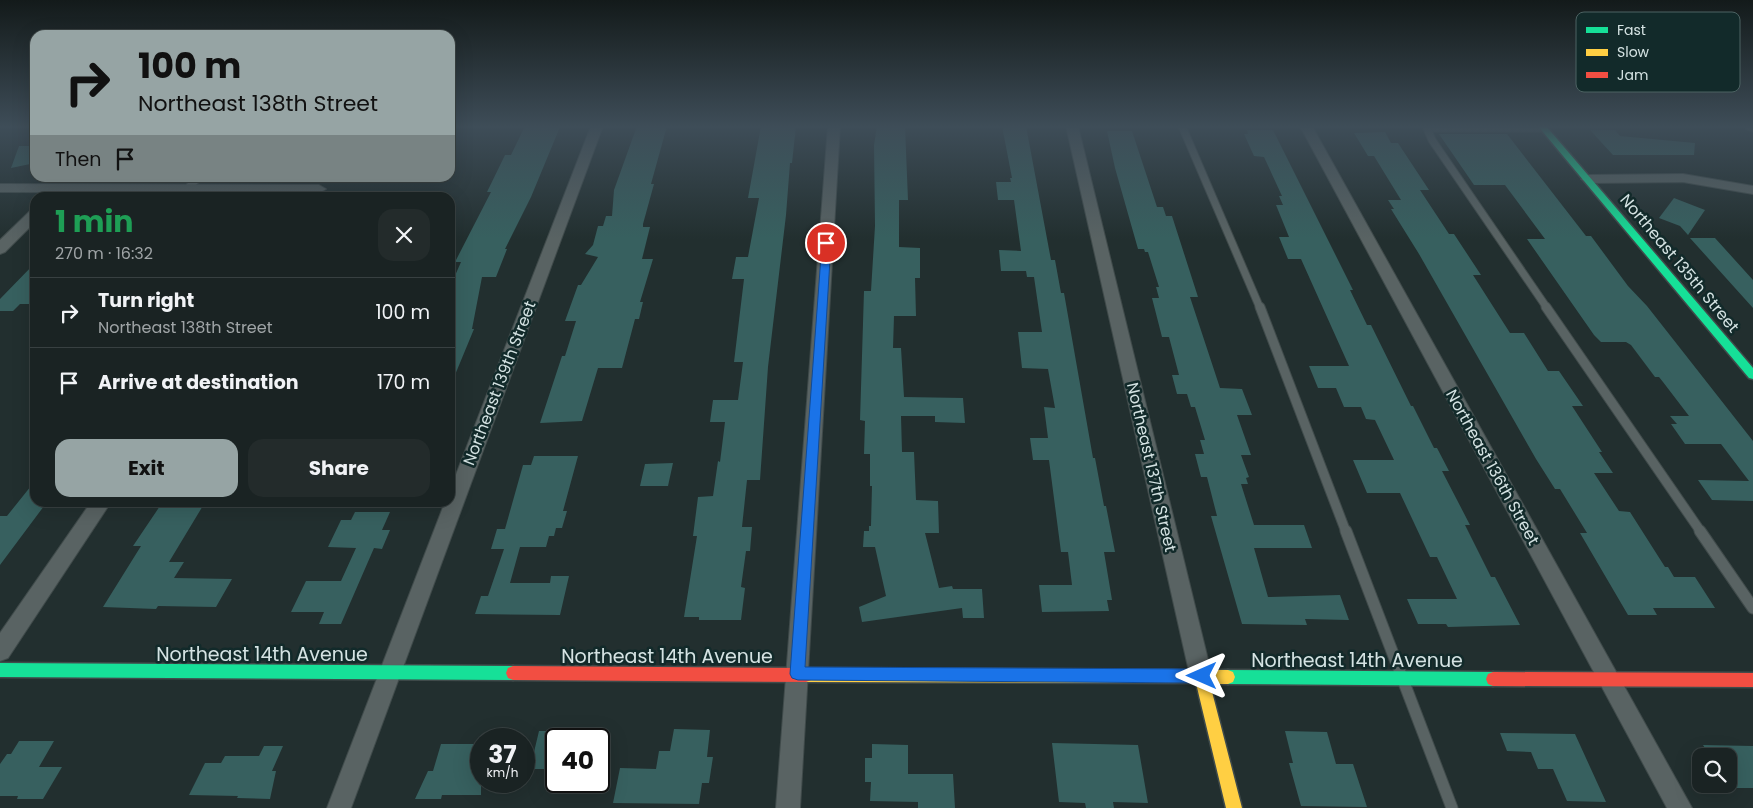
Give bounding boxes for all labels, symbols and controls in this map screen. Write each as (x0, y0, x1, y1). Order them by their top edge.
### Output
legend (1576, 12, 1740, 92)
text: Fast (1617, 20, 1646, 40)
text: 100 m (138, 41, 241, 90)
text: Slow (1617, 42, 1650, 62)
icon: right (55, 50, 120, 115)
text: Jam (1617, 65, 1648, 85)
text: Northeast 138th Street (138, 88, 378, 119)
icon: arrive (111, 145, 139, 173)
text: Then (55, 146, 101, 173)
street label: Northeast 135th Street (1615, 189, 1745, 338)
text: 1 min (55, 200, 133, 243)
button: close (378, 209, 430, 261)
pin (805, 222, 847, 264)
icon: arrive (812, 229, 840, 257)
text: 270 m · 16:32 (55, 242, 153, 265)
text: Turn right (98, 287, 194, 314)
street label: Northeast 139th Street (457, 297, 542, 469)
icon: right (55, 299, 83, 327)
text: 100 m (375, 299, 430, 326)
text: Northeast 138th Street (98, 316, 273, 339)
icon: arrive (55, 369, 83, 397)
text: Arrive at destination (98, 369, 299, 396)
text: 170 m (377, 369, 430, 396)
street label: Northeast 137th Street (1121, 380, 1182, 554)
street label: Northeast 136th Street (1440, 385, 1545, 549)
button: Exit (55, 439, 238, 497)
button: Share (248, 439, 430, 497)
street label: Northeast 14th Avenue (156, 641, 368, 668)
street label: Northeast 14th Avenue (561, 643, 773, 670)
street label: Northeast 14th Avenue (1251, 647, 1463, 674)
position arrow (1175, 649, 1227, 701)
speed limit sign: 40 (545, 728, 610, 793)
text: 37 (488, 737, 517, 772)
map controls (1692, 748, 1737, 793)
button: search (1692, 748, 1737, 793)
text: km/h (487, 764, 518, 781)

